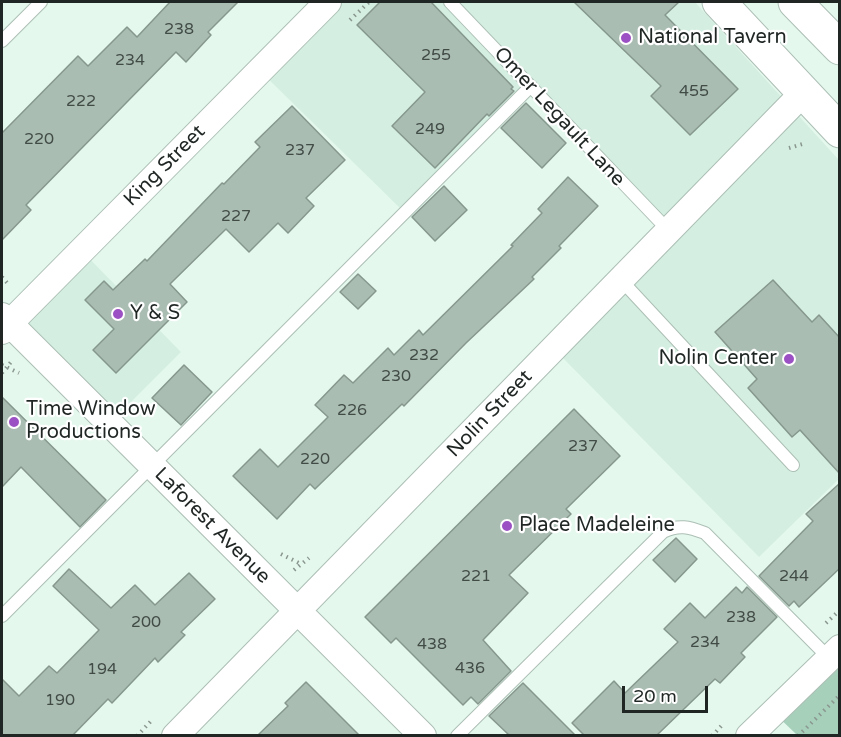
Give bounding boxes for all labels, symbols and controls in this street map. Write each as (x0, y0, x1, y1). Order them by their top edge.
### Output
house number: 238 (164, 20, 194, 40)
place label: National Tavern (638, 26, 787, 50)
marker: National Tavern (619, 31, 633, 45)
street label: Omer Legault Lane (488, 42, 630, 192)
house number: 255 (421, 46, 451, 66)
house number: 234 (115, 51, 145, 71)
house number: 455 (679, 82, 709, 102)
house number: 222 (66, 92, 96, 112)
street label: King Street (119, 120, 211, 212)
house number: 249 (415, 120, 445, 140)
house number: 220 (24, 130, 54, 150)
house number: 237 (285, 141, 315, 161)
house number: 227 (221, 207, 251, 227)
place label: Y & S (130, 302, 180, 326)
marker: Y & S (111, 307, 125, 321)
house number: 232 (409, 346, 439, 366)
place label: Nolin Center (658, 347, 777, 371)
marker: Nolin Center (782, 352, 796, 366)
street label: Nolin Street (442, 365, 538, 463)
house number: 230 (381, 367, 411, 387)
place label: Time Window Productions (26, 398, 155, 445)
house number: 226 (337, 401, 367, 421)
marker: Time Window Productions (7, 415, 21, 429)
house number: 237 (568, 437, 598, 457)
house number: 220 (300, 450, 330, 470)
street label: Laforest Avenue (149, 463, 275, 589)
place label: Place Madeleine (519, 514, 675, 538)
marker: Place Madeleine (500, 519, 514, 533)
house number: 221 (461, 567, 491, 587)
house number: 244 (779, 567, 809, 587)
house number: 238 (726, 608, 756, 628)
house number: 200 (131, 613, 161, 633)
house number: 234 (690, 633, 720, 653)
house number: 438 (417, 635, 447, 655)
house number: 436 (455, 659, 485, 679)
house number: 194 (87, 660, 117, 680)
scale bar (625, 674, 710, 712)
text: 20 m (633, 685, 677, 707)
house number: 190 (45, 691, 75, 711)

